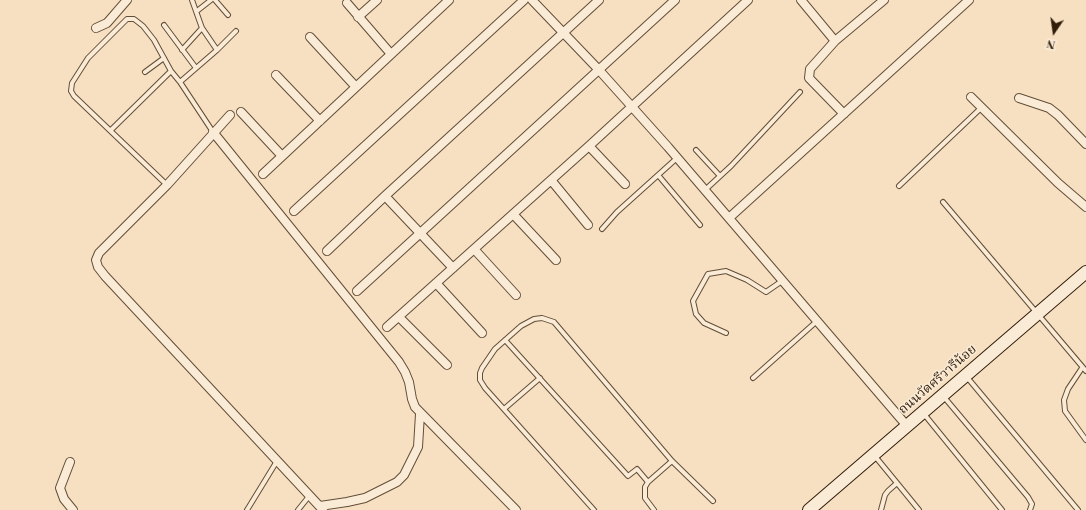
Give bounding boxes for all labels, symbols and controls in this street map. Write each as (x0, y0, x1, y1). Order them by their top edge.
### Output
north arrow (1034, 12, 1074, 52)
text: N (1045, 36, 1057, 51)
street label: ถนนวัดศรีวารีน้อย (896, 342, 980, 418)

